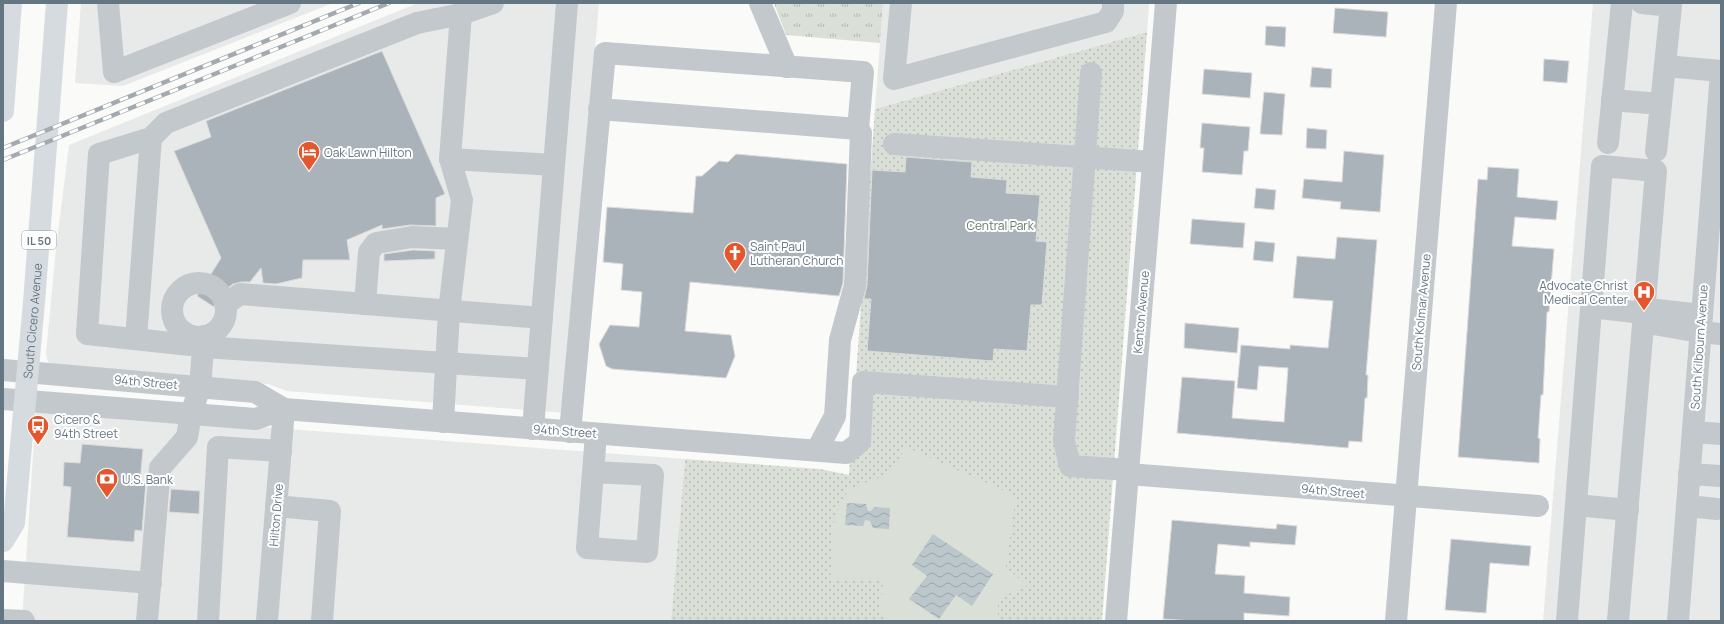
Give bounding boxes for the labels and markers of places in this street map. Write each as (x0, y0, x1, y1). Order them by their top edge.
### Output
hotel icon: Oak Lawn Hilton (296, 139, 322, 172)
place label: Oak Lawn Hilton (324, 144, 412, 161)
place label: Saint Paul Lutheran Church (750, 238, 843, 269)
church icon: Saint Paul Lutheran Church (722, 240, 748, 273)
place label: Advocate Christ Medical Center (1539, 277, 1629, 308)
hospital icon: Advocate Christ Medical Center (1631, 279, 1657, 312)
place label: Cicero & 94th Street (54, 411, 118, 442)
bus stop icon: Cicero & 94th Street (25, 413, 51, 446)
bank icon: U.S. Bank (94, 466, 120, 499)
place label: U.S. Bank (122, 471, 174, 488)

